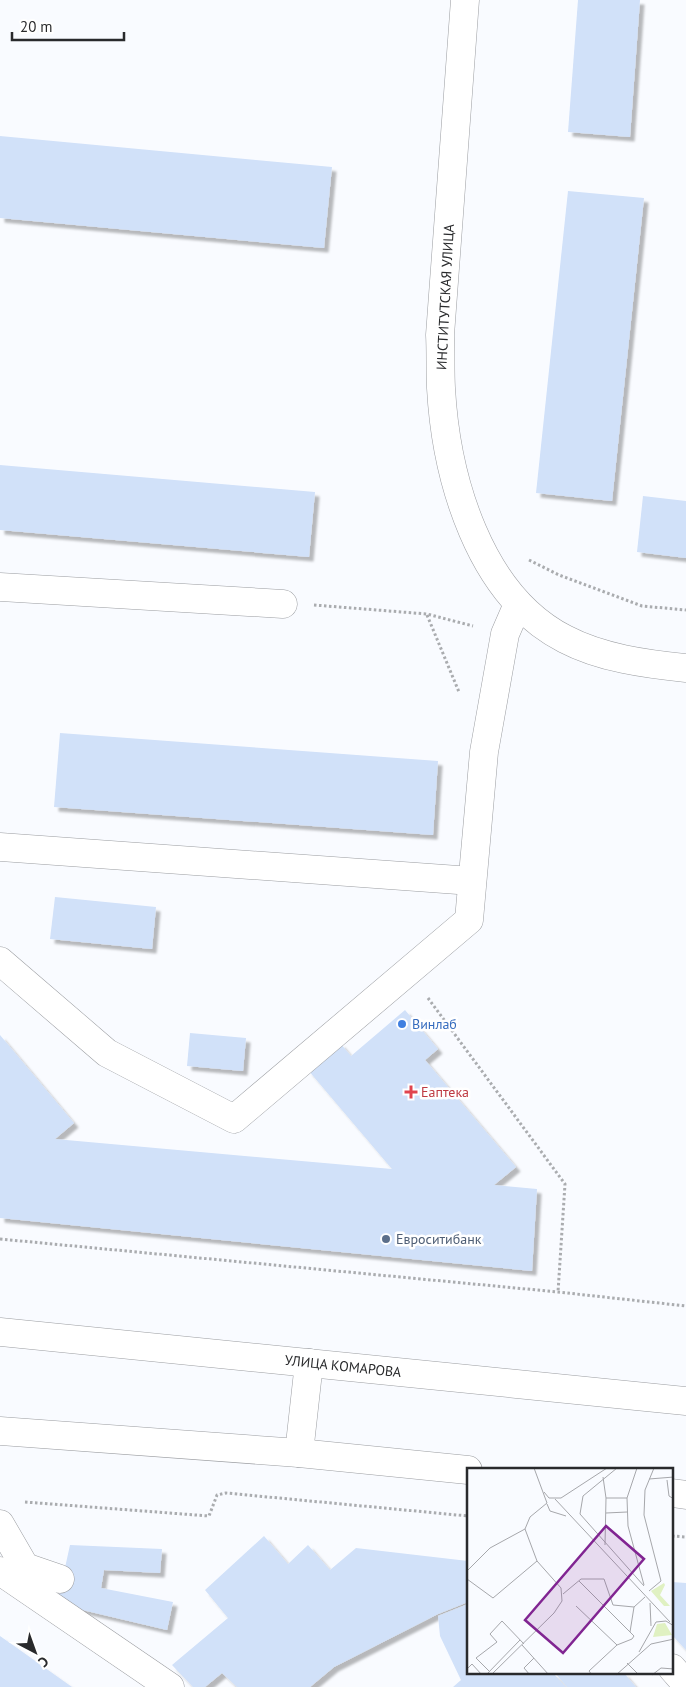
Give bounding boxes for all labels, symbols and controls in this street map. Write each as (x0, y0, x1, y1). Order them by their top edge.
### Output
scale bar (12, 10, 125, 42)
text: 20 m (20, 17, 53, 36)
street label: ИНСТИТУТСКАЯ УЛИЦА (432, 223, 458, 370)
place label: Винлаб (412, 1015, 457, 1033)
marker: Винлаб (396, 1018, 408, 1030)
place label: Еаптека (421, 1083, 469, 1101)
marker: Еаптека (405, 1086, 417, 1098)
place label: Евроситибанк (396, 1230, 482, 1248)
marker: Евроситибанк (380, 1233, 392, 1245)
street label: УЛИЦА КОМАРОВА (284, 1351, 403, 1381)
inset map (467, 1468, 674, 1674)
north arrow (10, 1627, 60, 1677)
text: С (35, 1652, 52, 1671)

